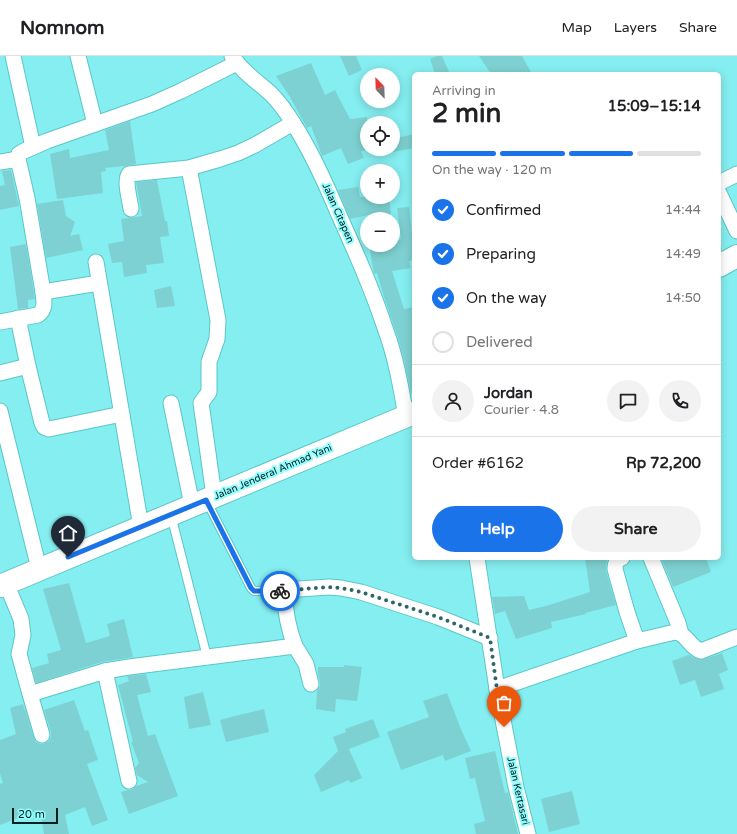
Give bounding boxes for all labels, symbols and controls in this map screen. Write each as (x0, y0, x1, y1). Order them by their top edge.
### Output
text: Nomnom (20, 17, 105, 39)
text: Map (562, 19, 592, 36)
text: Layers (614, 19, 657, 36)
text: Share (679, 19, 717, 36)
north arrow (360, 68, 400, 108)
map controls (360, 68, 400, 252)
text: Arriving in (432, 83, 496, 99)
text: 15:09–15:14 (608, 97, 701, 115)
text: 2 min (432, 98, 501, 129)
button: locate (360, 116, 400, 156)
text: On the way · 120 m (432, 162, 552, 178)
button: + (360, 164, 400, 204)
street label: Jalan Citapen (319, 181, 357, 245)
icon: check (432, 199, 454, 221)
text: Confirmed (466, 201, 541, 219)
text: 14:44 (665, 202, 701, 218)
button: − (360, 212, 400, 252)
icon: check (432, 243, 454, 265)
text: Preparing (466, 245, 536, 263)
text: 14:49 (665, 246, 701, 262)
icon: check (432, 287, 454, 309)
text: On the way (466, 289, 546, 307)
text: 14:50 (665, 290, 701, 306)
text: Delivered (466, 333, 533, 351)
button: person (432, 380, 474, 422)
button: chat (607, 380, 649, 422)
button: phone (659, 380, 701, 422)
text: Jordan (484, 384, 533, 402)
text: Courier · 4.8 (484, 402, 559, 418)
street label: Jalan Jenderal Ahmad Yani (212, 442, 334, 502)
text: Order #6162 (432, 454, 524, 472)
text: Rp 72,200 (626, 454, 701, 472)
button: Help (432, 506, 563, 552)
button: Share (571, 506, 701, 552)
pin (51, 516, 85, 557)
icon: home (57, 522, 79, 544)
courier (260, 571, 300, 611)
icon: bike (269, 580, 291, 602)
pin (487, 686, 521, 727)
icon: bag (493, 692, 515, 714)
street label: Jalan Kertasari (504, 756, 532, 826)
scale bar (12, 806, 58, 825)
text: 20 m (18, 808, 45, 821)

